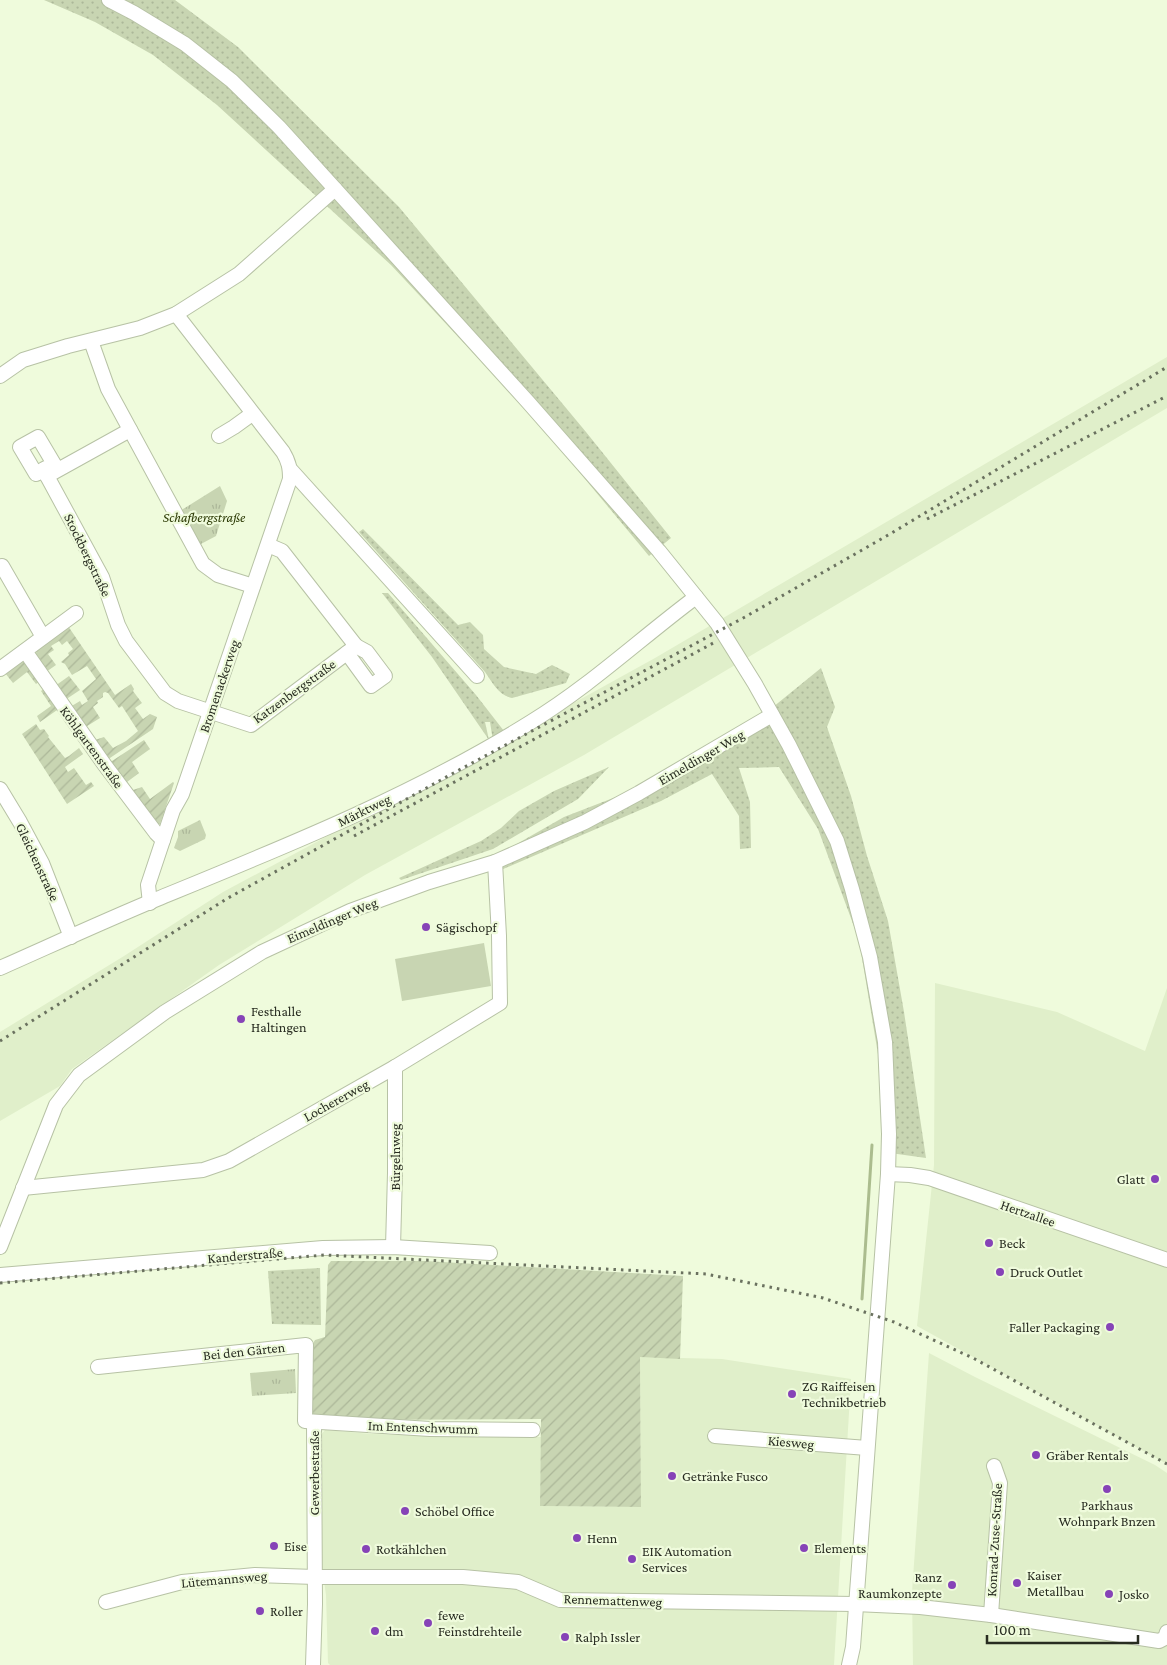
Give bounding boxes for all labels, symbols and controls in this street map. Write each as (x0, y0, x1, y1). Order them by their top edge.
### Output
park label: Schafbergstraße (163, 509, 246, 525)
street label: Stockbergstraße (61, 511, 115, 599)
street label: Bromenackerweg (196, 637, 242, 735)
street label: Katzenbergstraße (249, 656, 339, 726)
street label: Köhlgartenstraße (57, 703, 127, 791)
street label: Eimeldinger Weg (655, 726, 747, 788)
street label: Märktweg (335, 790, 393, 830)
street label: Gleichenstraße (13, 820, 63, 904)
street label: Eimeldinger Weg (284, 894, 380, 946)
place label: Sägischopf (436, 919, 498, 935)
marker: Sägischopf (420, 921, 432, 933)
place label: Festhalle Haltingen (251, 1003, 307, 1035)
marker: Festhalle Haltingen (235, 1013, 247, 1025)
street label: Lochererweg (301, 1075, 372, 1125)
street label: Bürgelnweg (387, 1123, 403, 1190)
place label: Glatt (1117, 1171, 1145, 1187)
marker: Glatt (1149, 1173, 1161, 1185)
street label: Hertzallee (998, 1196, 1058, 1230)
place label: Beck (999, 1235, 1026, 1251)
marker: Beck (983, 1237, 995, 1249)
street label: Kanderstraße (207, 1244, 283, 1266)
place label: Druck Outlet (1010, 1264, 1083, 1280)
marker: Druck Outlet (994, 1266, 1006, 1278)
place label: Faller Packaging (1009, 1319, 1100, 1335)
marker: Faller Packaging (1104, 1321, 1116, 1333)
street label: Bei den Gärten (202, 1339, 286, 1363)
place label: ZG Raiffeisen Technikbetrieb (802, 1378, 886, 1410)
marker: ZG Raiffeisen Technikbetrieb (786, 1388, 798, 1400)
street label: Im Entenschwumm (368, 1417, 478, 1437)
street label: Gewerbestraße (306, 1431, 322, 1515)
street label: Kiesweg (767, 1432, 815, 1452)
place label: Gräber Rentals (1046, 1447, 1128, 1463)
marker: Gräber Rentals (1030, 1449, 1042, 1461)
place label: Getränke Fusco (682, 1468, 768, 1484)
marker: Getränke Fusco (666, 1470, 678, 1482)
street label: Konrad-Zuse-Straße (983, 1483, 1005, 1597)
marker: Parkhaus Wohnpark Bnzen (1101, 1483, 1113, 1495)
place label: Parkhaus Wohnpark Bnzen (1058, 1497, 1156, 1529)
place label: Schöbel Office (415, 1503, 494, 1519)
marker: Schöbel Office (399, 1505, 411, 1517)
place label: Henn (587, 1530, 618, 1546)
marker: Henn (571, 1532, 583, 1544)
place label: Eise (284, 1538, 307, 1554)
marker: Eise (268, 1540, 280, 1552)
place label: Elements (814, 1540, 866, 1556)
place label: Rotkählchen (376, 1541, 447, 1557)
marker: Elements (798, 1542, 810, 1554)
marker: Rotkählchen (360, 1543, 372, 1555)
place label: EIK Automation Services (642, 1543, 732, 1575)
marker: EIK Automation Services (626, 1553, 638, 1565)
street label: Lütemannsweg (180, 1567, 268, 1591)
place label: Kaiser Metallbau (1027, 1567, 1085, 1599)
place label: Ranz Raumkonzepte (858, 1569, 942, 1601)
marker: Kaiser Metallbau (1011, 1577, 1023, 1589)
marker: Ranz Raumkonzepte (946, 1579, 958, 1591)
place label: Josko (1117, 1586, 1149, 1602)
marker: Josko (1103, 1588, 1115, 1600)
street label: Rennemattenweg (563, 1590, 663, 1610)
place label: Roller (270, 1603, 303, 1619)
marker: Roller (254, 1605, 266, 1617)
place label: fewe Feinstdrehteile (438, 1607, 522, 1639)
scale bar (987, 1612, 1138, 1644)
marker: fewe Feinstdrehteile (422, 1617, 434, 1629)
text: 100 m (994, 1622, 1031, 1638)
place label: dm (385, 1623, 404, 1639)
marker: dm (369, 1625, 381, 1637)
place label: Ralph Issler (575, 1629, 640, 1645)
marker: Ralph Issler (559, 1631, 571, 1643)

